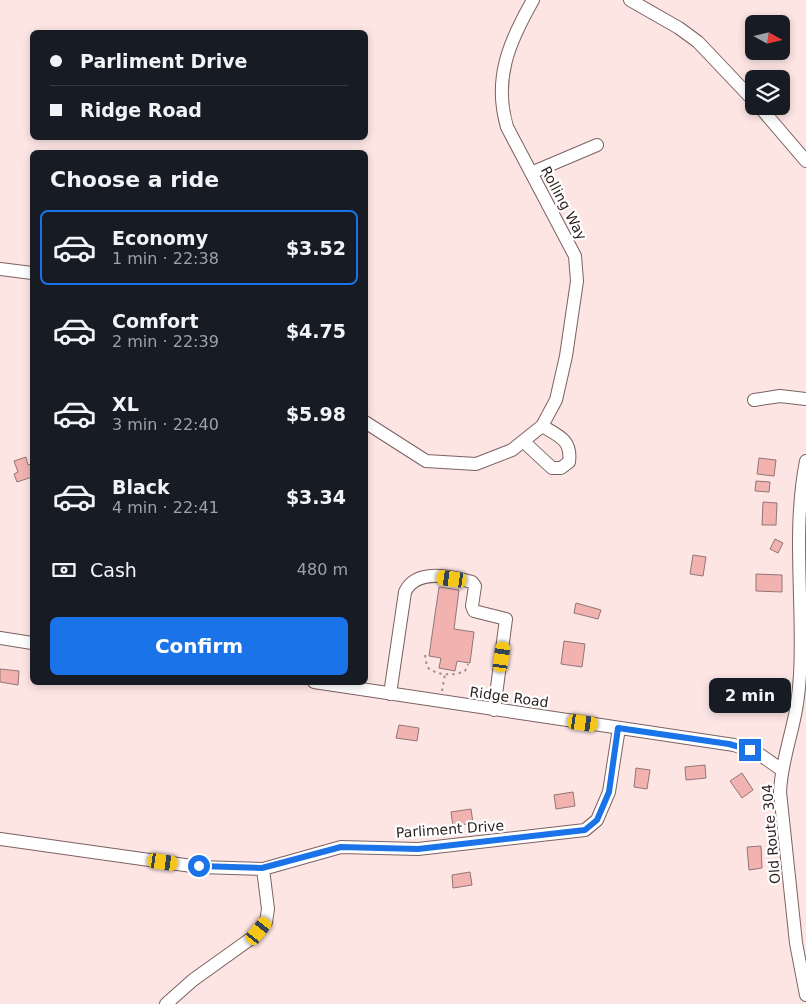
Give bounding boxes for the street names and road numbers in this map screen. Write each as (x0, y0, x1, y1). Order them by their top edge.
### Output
street label: Rolling Way (538, 163, 590, 243)
street label: Ridge Road (468, 684, 550, 710)
street label: Old Route 304 (759, 783, 783, 885)
street label: Parliment Drive (395, 817, 505, 841)

